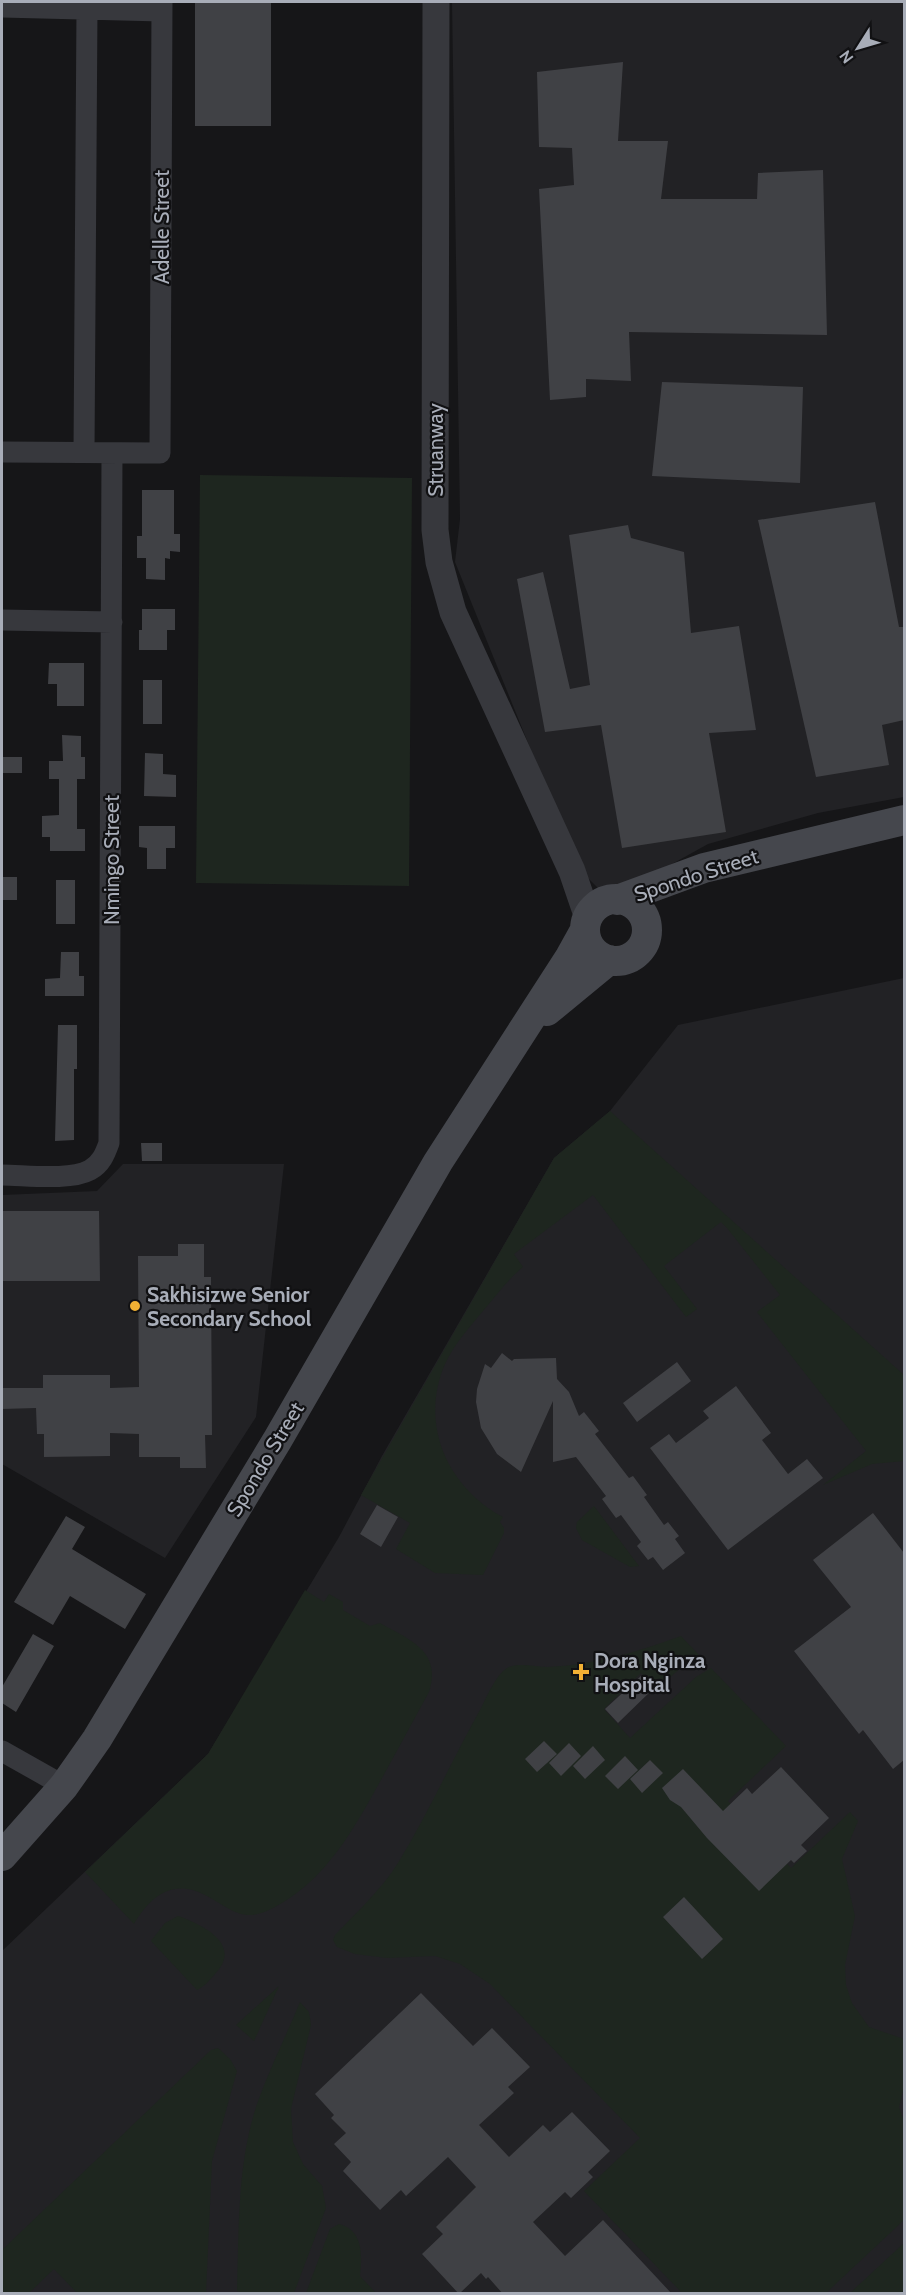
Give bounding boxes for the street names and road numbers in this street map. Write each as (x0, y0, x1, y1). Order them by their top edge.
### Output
street label: Adelle Street (149, 170, 174, 284)
street label: Struanway (423, 403, 448, 497)
street label: Nmingo Street (99, 795, 124, 925)
street label: Spondo Street (631, 843, 761, 907)
street label: Spondo Street (221, 1397, 309, 1521)

